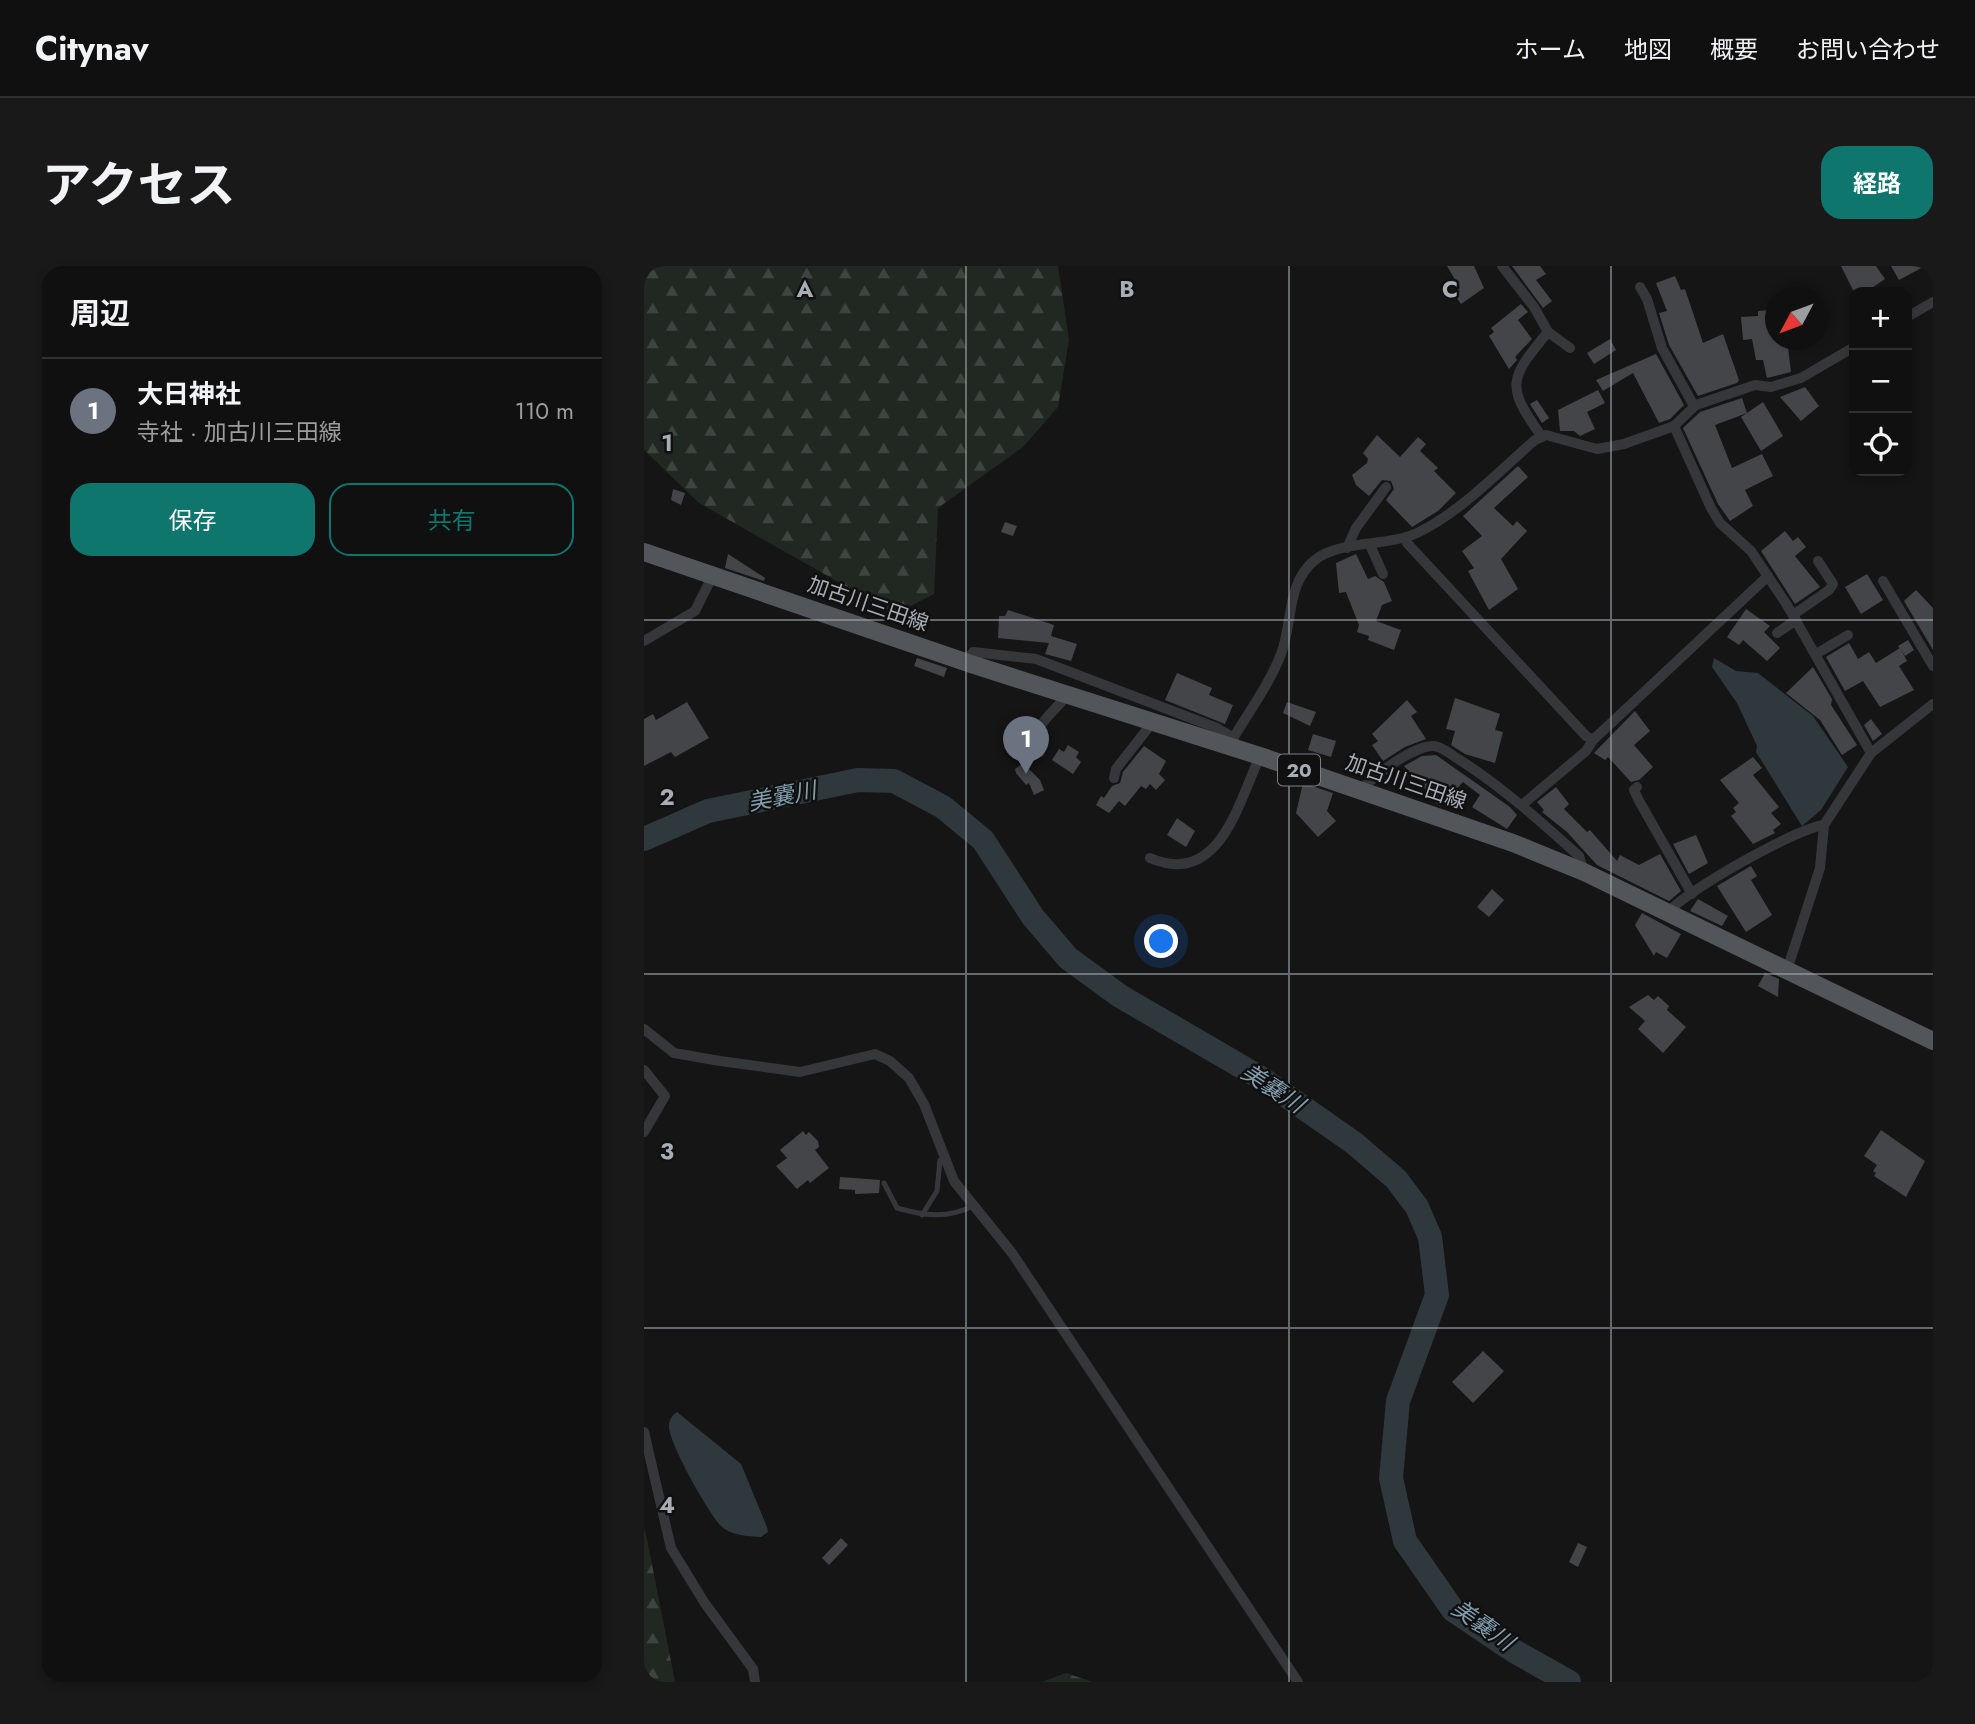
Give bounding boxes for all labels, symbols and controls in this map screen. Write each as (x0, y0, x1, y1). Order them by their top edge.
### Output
text: Citynav (35, 25, 149, 72)
text: ホーム (1515, 32, 1586, 67)
text: 地図 (1624, 32, 1672, 67)
text: 概要 (1710, 32, 1758, 67)
text: お問い合わせ (1796, 32, 1940, 67)
button: 経路 (1821, 146, 1933, 219)
text: アクセス (42, 150, 236, 220)
text: A (796, 272, 814, 306)
text: B (1119, 272, 1135, 306)
text: C (1442, 272, 1458, 306)
north arrow (1765, 287, 1828, 350)
map controls (1849, 287, 1912, 476)
button: + (1849, 287, 1912, 350)
text: 周辺 (70, 292, 130, 335)
button: − (1849, 350, 1912, 413)
text: 大日神社 (137, 375, 241, 413)
text: 1 (87, 394, 99, 428)
text: 110 m (515, 394, 574, 428)
button: locate (1849, 413, 1912, 476)
text: 寺社 · 加古川三田線 (137, 415, 342, 449)
text: 1 (661, 426, 673, 460)
button: 保存 (70, 483, 315, 556)
button: 共有 (329, 483, 574, 556)
street label: 加古川三田線 (804, 569, 932, 639)
pin: 1 (1003, 716, 1049, 774)
street label: 加古川三田線 (1342, 747, 1470, 817)
road number: 20 (1278, 755, 1320, 786)
water label: 美嚢川 (745, 772, 822, 819)
text: 2 (659, 780, 675, 814)
your location (1144, 924, 1178, 958)
water label: 美嚢川 (1235, 1055, 1314, 1123)
text: 3 (660, 1134, 674, 1168)
text: 4 (659, 1488, 675, 1522)
water label: 美嚢川 (1445, 1591, 1523, 1660)

